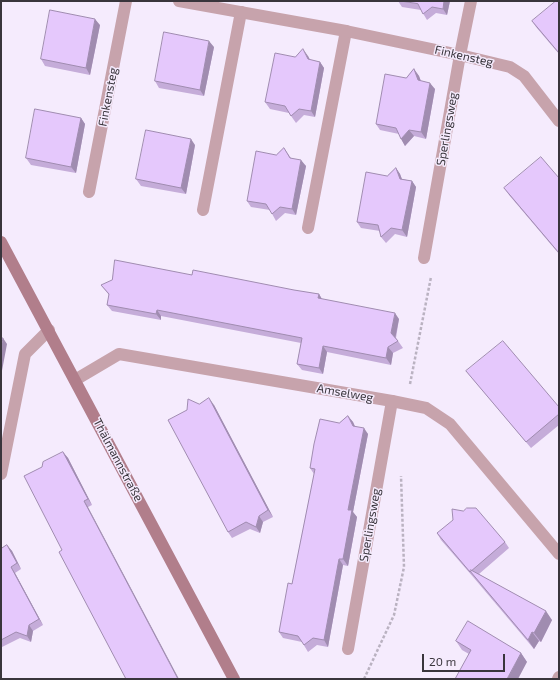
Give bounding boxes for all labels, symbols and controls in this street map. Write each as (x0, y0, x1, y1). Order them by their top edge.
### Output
street label: Finkensteg (433, 42, 495, 70)
street label: Finkensteg (95, 66, 121, 128)
street label: Sperlingsweg (433, 91, 461, 167)
street label: Amselweg (316, 381, 374, 405)
street label: Thälmannstraße (90, 416, 146, 504)
street label: Sperlingsweg (356, 487, 384, 563)
scale bar (424, 646, 507, 672)
text: 20 m (429, 654, 456, 668)

